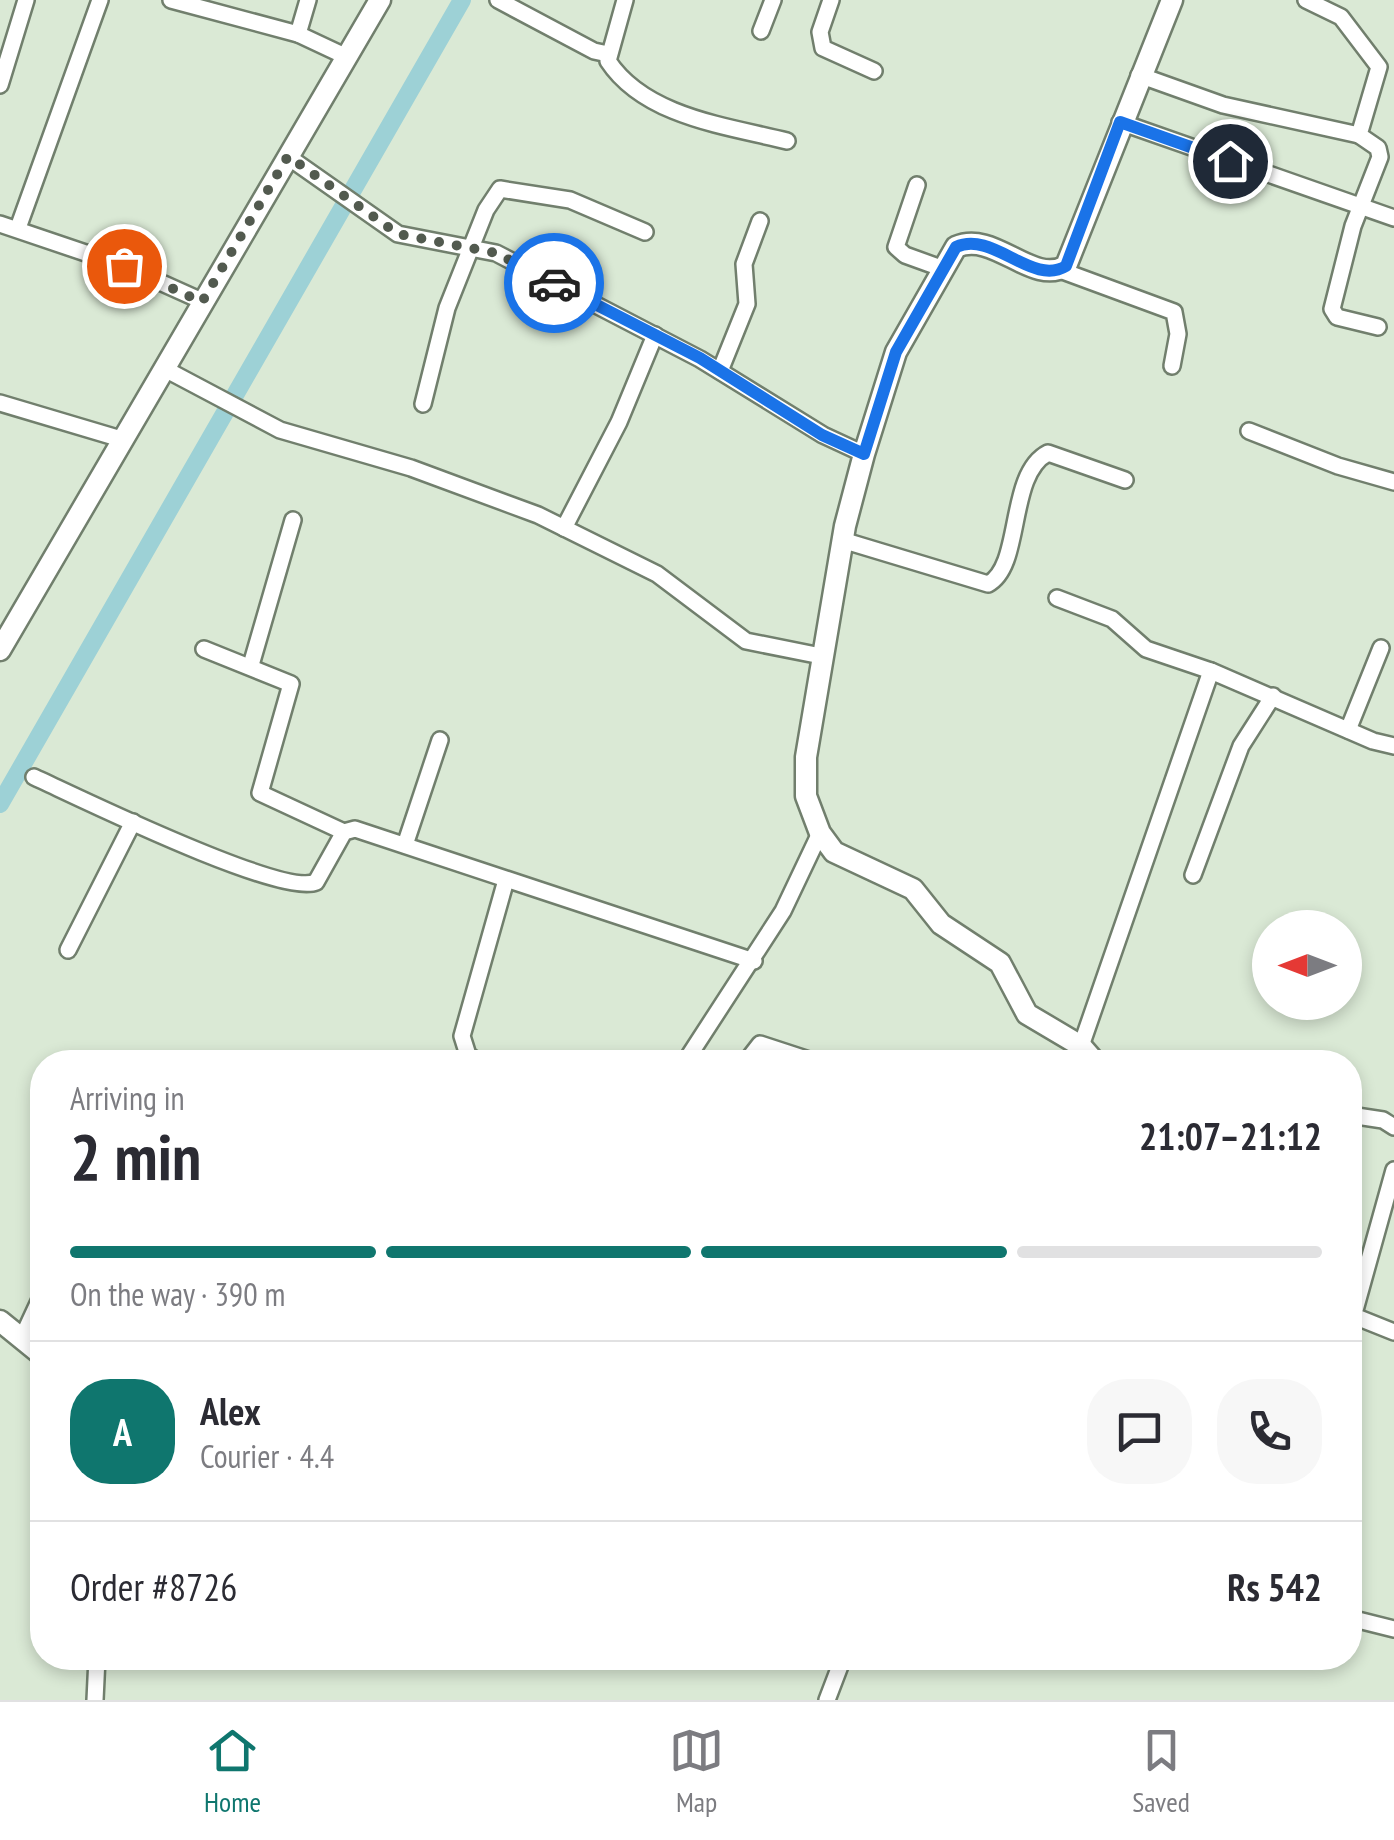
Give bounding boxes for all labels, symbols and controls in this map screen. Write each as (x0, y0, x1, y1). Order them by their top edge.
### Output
pin (1188, 119, 1273, 204)
icon: home (1203, 134, 1258, 189)
pin (82, 224, 167, 309)
courier (504, 233, 604, 333)
icon: bag (97, 239, 152, 294)
icon: car (527, 256, 582, 311)
north arrow (1252, 910, 1362, 1020)
map controls (1252, 910, 1362, 1020)
text: Arriving in (70, 1077, 185, 1119)
text: 21:07–21:12 (1139, 1111, 1322, 1160)
text: 2 min (70, 1114, 201, 1198)
text: On the way · 390 m (70, 1273, 285, 1315)
button: chat (1087, 1379, 1192, 1484)
button: phone (1217, 1379, 1322, 1484)
text: Alex (200, 1386, 261, 1435)
text: A (113, 1407, 132, 1456)
text: Courier · 4.4 (200, 1435, 334, 1477)
text: Order #8726 (70, 1562, 237, 1611)
text: Rs 542 (1227, 1562, 1322, 1611)
tab: Home (204, 1723, 261, 1820)
tab: Map (669, 1723, 724, 1820)
tab: Saved (1132, 1723, 1190, 1820)

